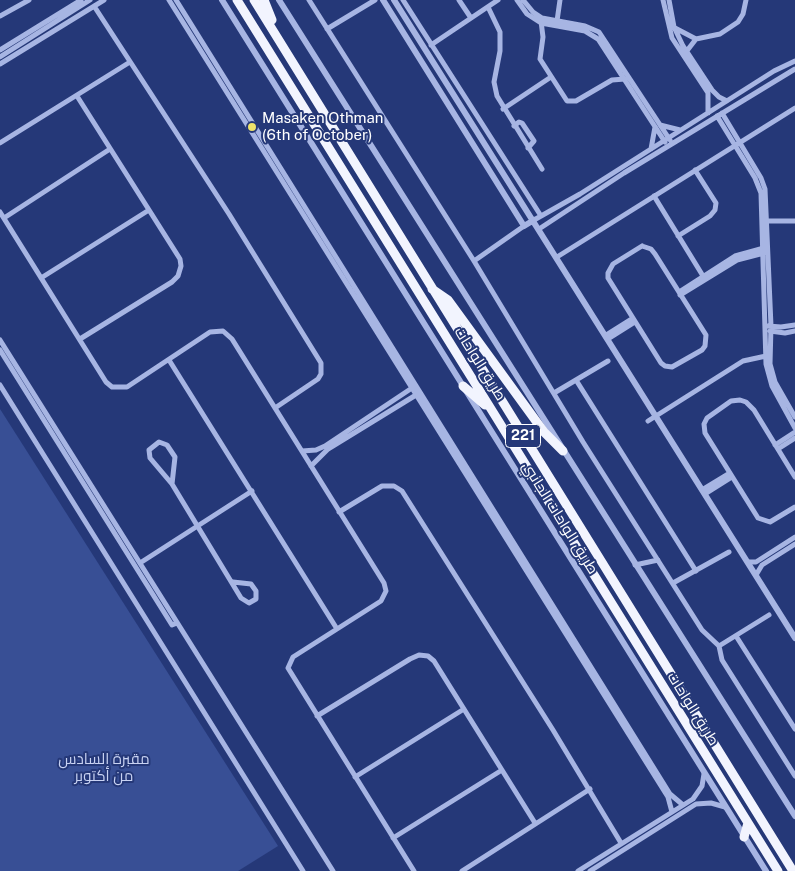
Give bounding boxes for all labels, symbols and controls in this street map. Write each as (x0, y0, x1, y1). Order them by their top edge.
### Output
place label: Masaken Othman (6th of October) (262, 109, 384, 144)
marker: Masaken Othman (6th of October) (246, 121, 258, 133)
street label: طريق الواحات (450, 324, 510, 404)
road number: 221 (506, 424, 540, 448)
street label: طريق الواحات الجانبي (518, 458, 602, 578)
street label: طريق الواحات (663, 669, 723, 749)
park label: مقبرة السادس من أكتوبر (58, 750, 150, 785)

